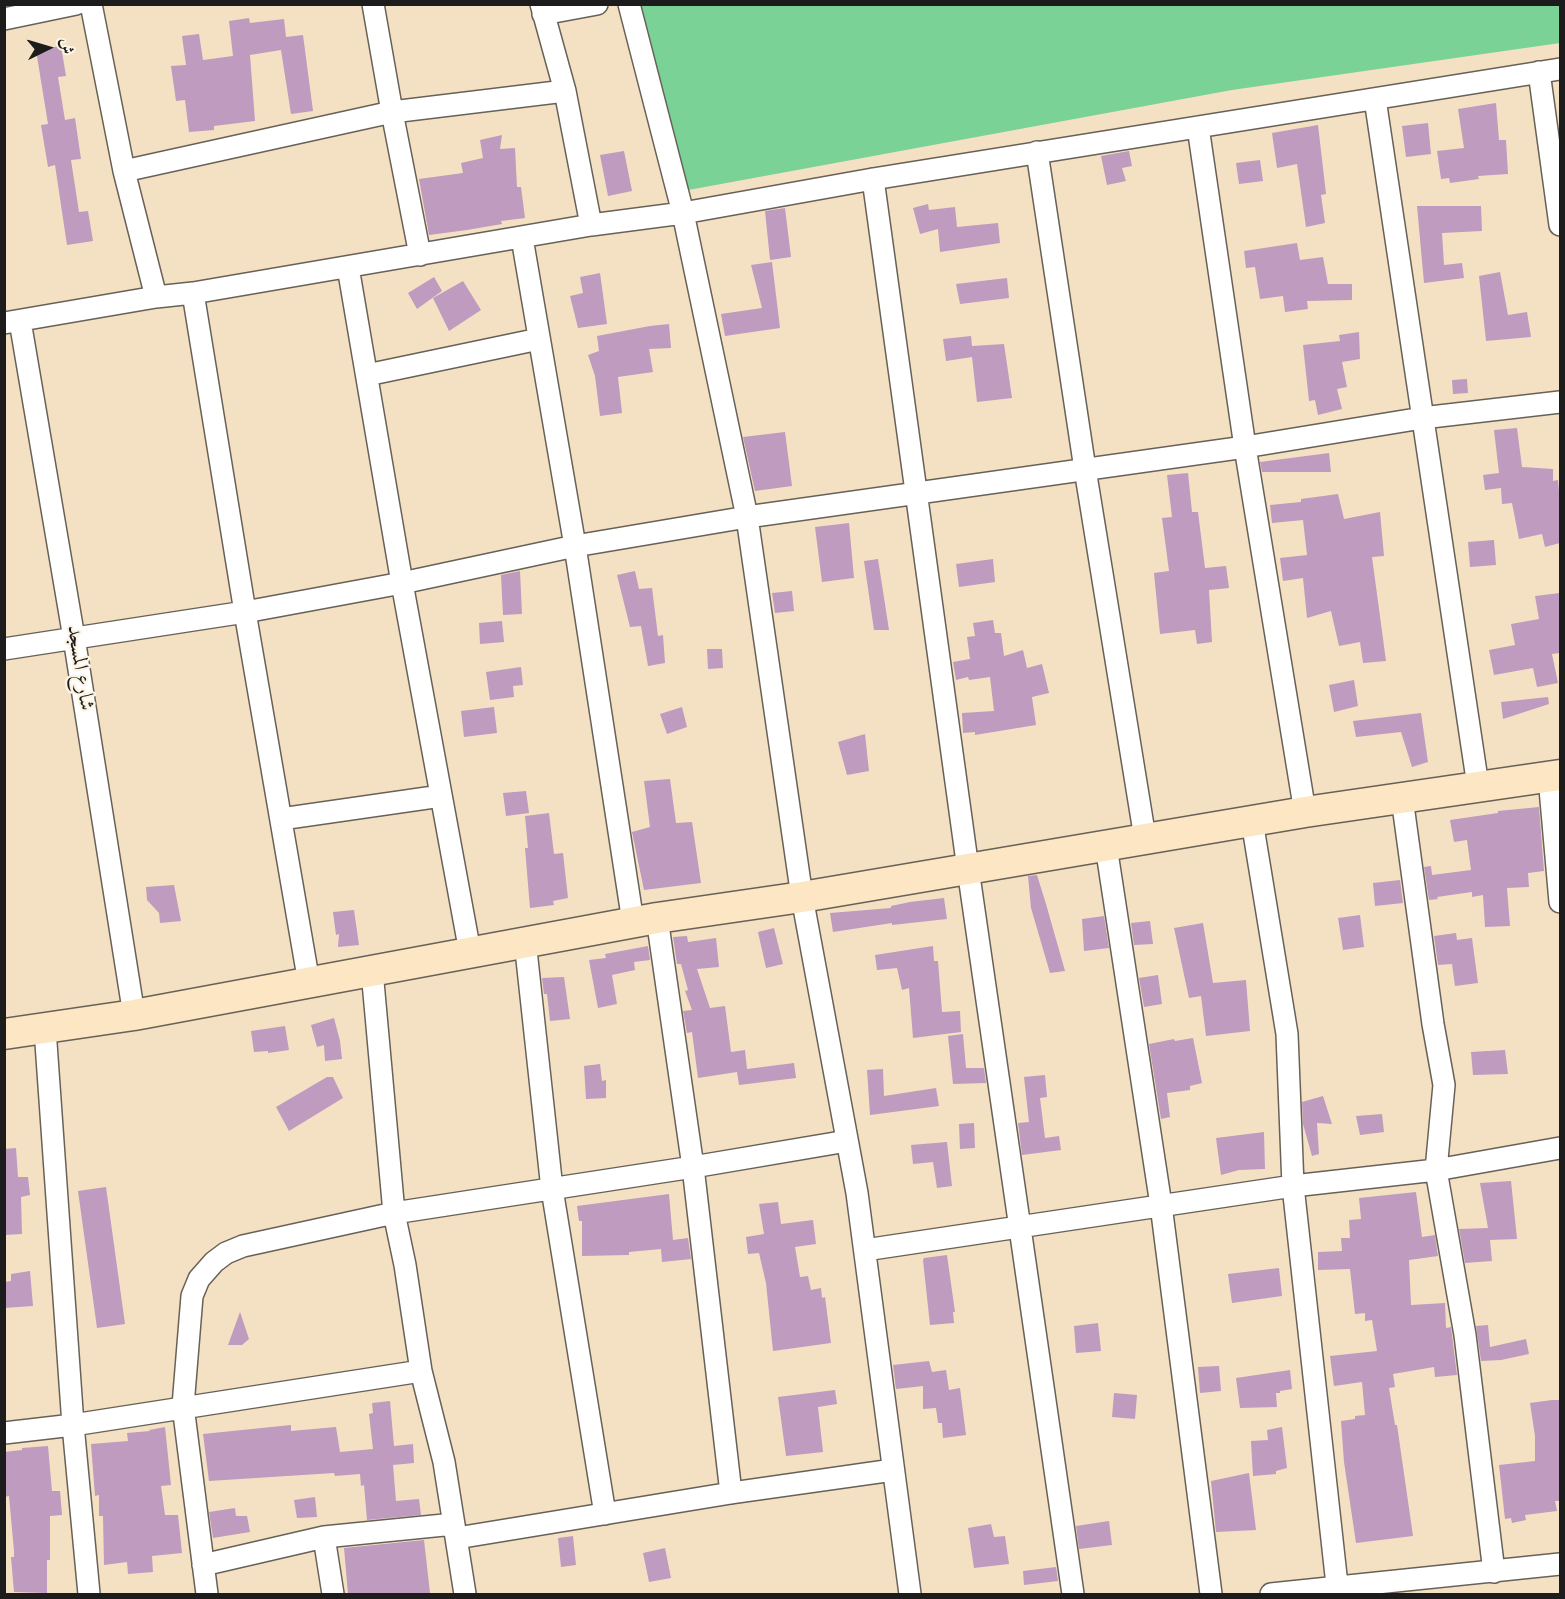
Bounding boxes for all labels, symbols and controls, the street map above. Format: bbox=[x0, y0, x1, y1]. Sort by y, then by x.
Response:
north arrow bbox=[18, 18, 78, 78]
text: ش bbox=[55, 38, 77, 55]
street label: شارع المسجد bbox=[60, 624, 98, 712]

